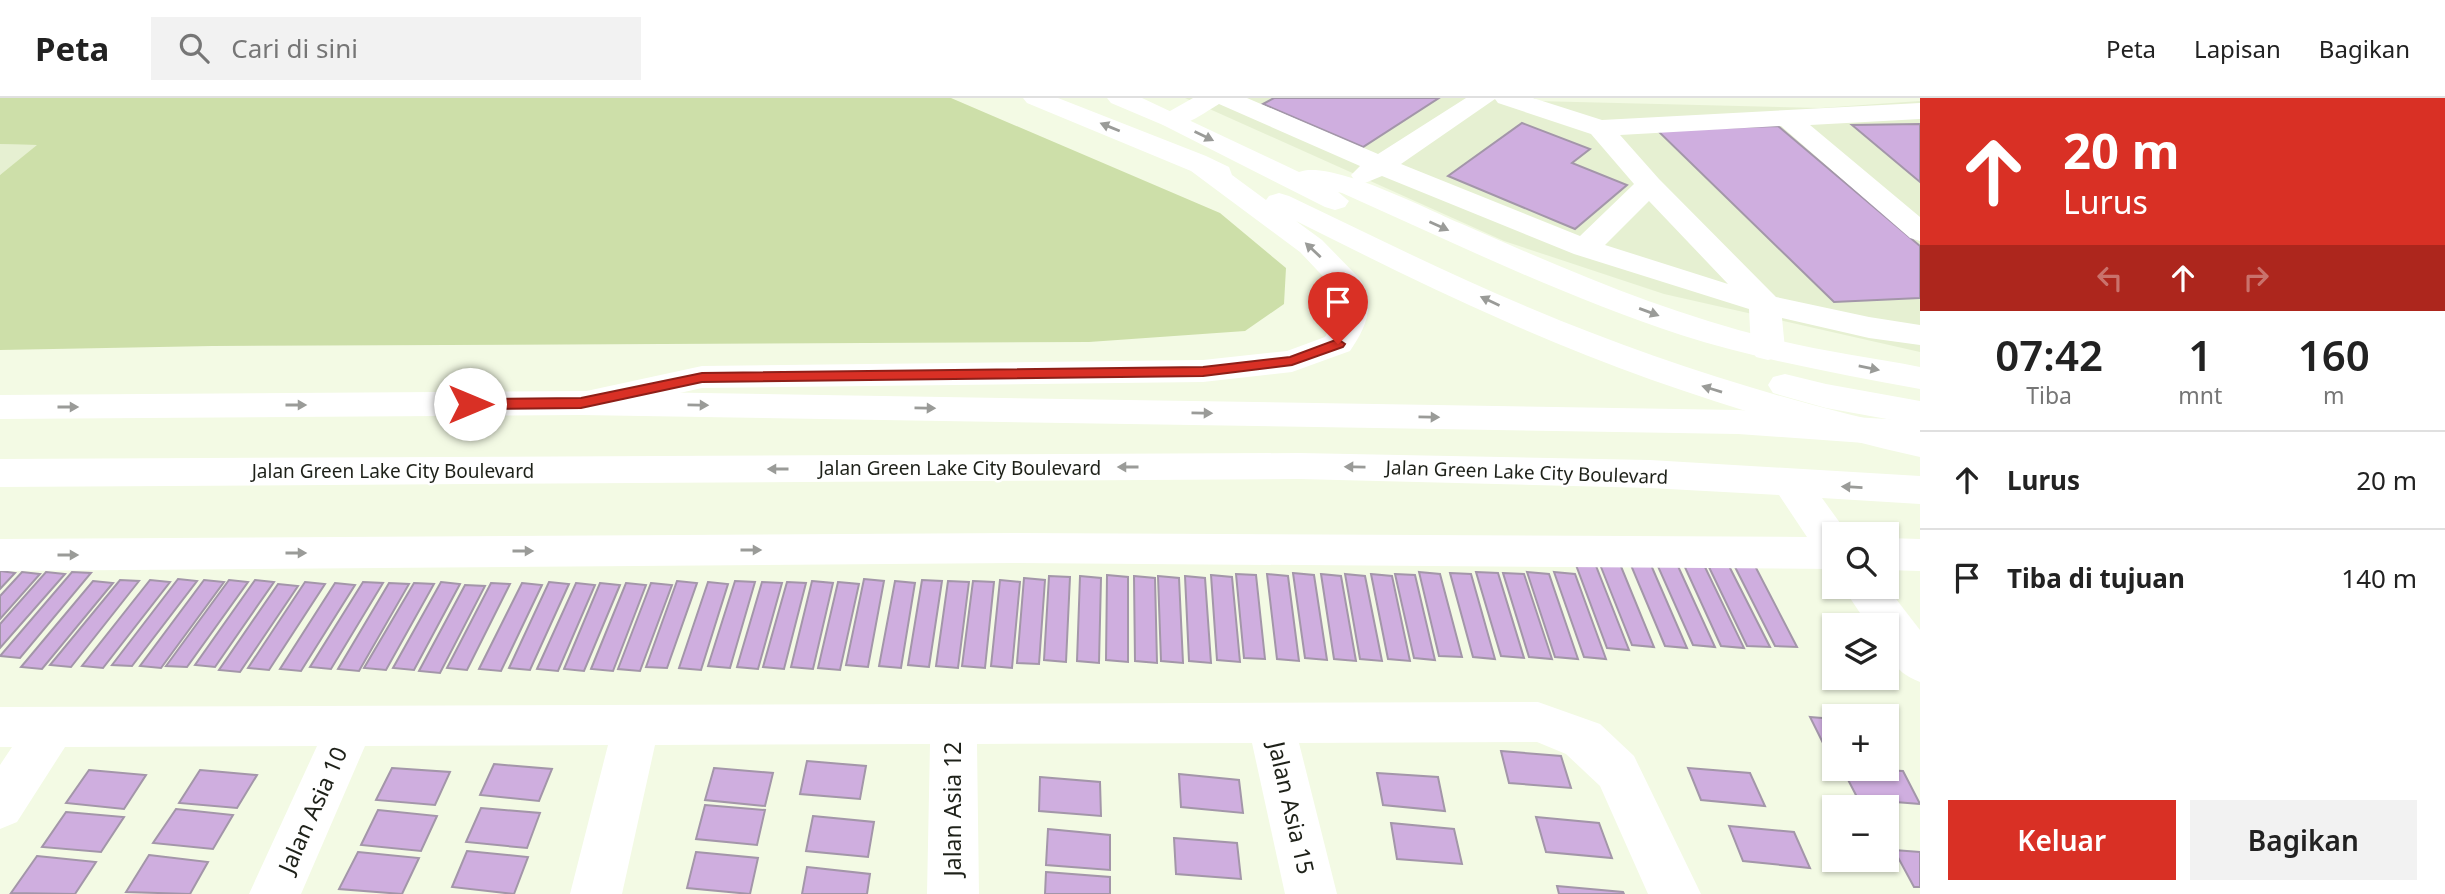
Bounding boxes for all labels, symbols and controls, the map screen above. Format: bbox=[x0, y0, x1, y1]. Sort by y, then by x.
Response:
search box bbox=[151, 17, 641, 80]
text: Peta bbox=[35, 26, 109, 71]
icon: search bbox=[175, 29, 213, 67]
text: Cari di sini bbox=[231, 30, 358, 66]
text: Peta bbox=[2106, 32, 2156, 65]
text: Lapisan bbox=[2194, 32, 2281, 65]
text: Bagikan bbox=[2319, 32, 2410, 65]
text: 20 m bbox=[2063, 117, 2180, 183]
one-way arrow bbox=[1099, 122, 1120, 133]
icon: ahead bbox=[1948, 126, 2039, 217]
one-way arrow bbox=[1194, 130, 1214, 141]
text: Lurus bbox=[2063, 180, 2148, 223]
one-way arrow bbox=[1428, 221, 1449, 232]
one-way arrow bbox=[1304, 242, 1322, 258]
icon: left bbox=[2091, 259, 2129, 297]
icon: ahead bbox=[2164, 259, 2202, 297]
icon: right bbox=[2237, 259, 2275, 297]
pin bbox=[1308, 272, 1368, 344]
icon: arrive bbox=[1319, 283, 1357, 321]
one-way arrow bbox=[1480, 295, 1500, 307]
one-way arrow bbox=[1639, 307, 1660, 318]
text: 07:42 bbox=[1995, 326, 2103, 383]
text: 1 bbox=[2188, 326, 2212, 383]
text: 160 bbox=[2298, 326, 2370, 383]
one-way arrow bbox=[1858, 363, 1880, 374]
position arrow bbox=[433, 367, 507, 441]
text: Tiba bbox=[2026, 379, 2072, 411]
text: mnt bbox=[2178, 379, 2222, 411]
text: m bbox=[2323, 379, 2344, 411]
one-way arrow bbox=[1701, 384, 1722, 394]
one-way arrow bbox=[285, 399, 307, 411]
one-way arrow bbox=[687, 399, 709, 411]
one-way arrow bbox=[57, 401, 79, 412]
one-way arrow bbox=[915, 403, 937, 414]
one-way arrow bbox=[1191, 407, 1213, 419]
one-way arrow bbox=[1419, 411, 1441, 422]
street label: Jalan Green Lake City Boulevard bbox=[1383, 454, 1669, 490]
street label: Jalan Green Lake City Boulevard bbox=[817, 455, 1101, 481]
street label: Jalan Green Lake City Boulevard bbox=[250, 458, 534, 484]
one-way arrow bbox=[1117, 461, 1139, 473]
one-way arrow bbox=[1344, 461, 1366, 473]
icon: ahead bbox=[1948, 461, 1986, 499]
text: Lurus bbox=[2007, 462, 2080, 498]
text: 20 m bbox=[2356, 462, 2417, 498]
one-way arrow bbox=[767, 463, 789, 474]
one-way arrow bbox=[1841, 481, 1863, 492]
map controls bbox=[1822, 522, 1899, 872]
button: search bbox=[1822, 522, 1899, 599]
one-way arrow bbox=[740, 544, 762, 556]
one-way arrow bbox=[512, 545, 534, 557]
one-way arrow bbox=[285, 547, 307, 559]
one-way arrow bbox=[57, 549, 79, 560]
icon: arrive bbox=[1948, 559, 1986, 597]
text: Tiba di tujuan bbox=[2007, 560, 2185, 596]
text: 140 m bbox=[2341, 560, 2417, 596]
button: layers bbox=[1822, 613, 1899, 690]
button: + bbox=[1822, 704, 1899, 781]
street label: Jalan Asia 15 bbox=[1261, 736, 1323, 877]
street label: Jalan Asia 10 bbox=[269, 741, 354, 880]
street label: Jalan Asia 12 bbox=[936, 741, 968, 879]
button: − bbox=[1822, 795, 1899, 872]
button: Keluar bbox=[1948, 800, 2176, 880]
button: Bagikan bbox=[2190, 800, 2417, 880]

